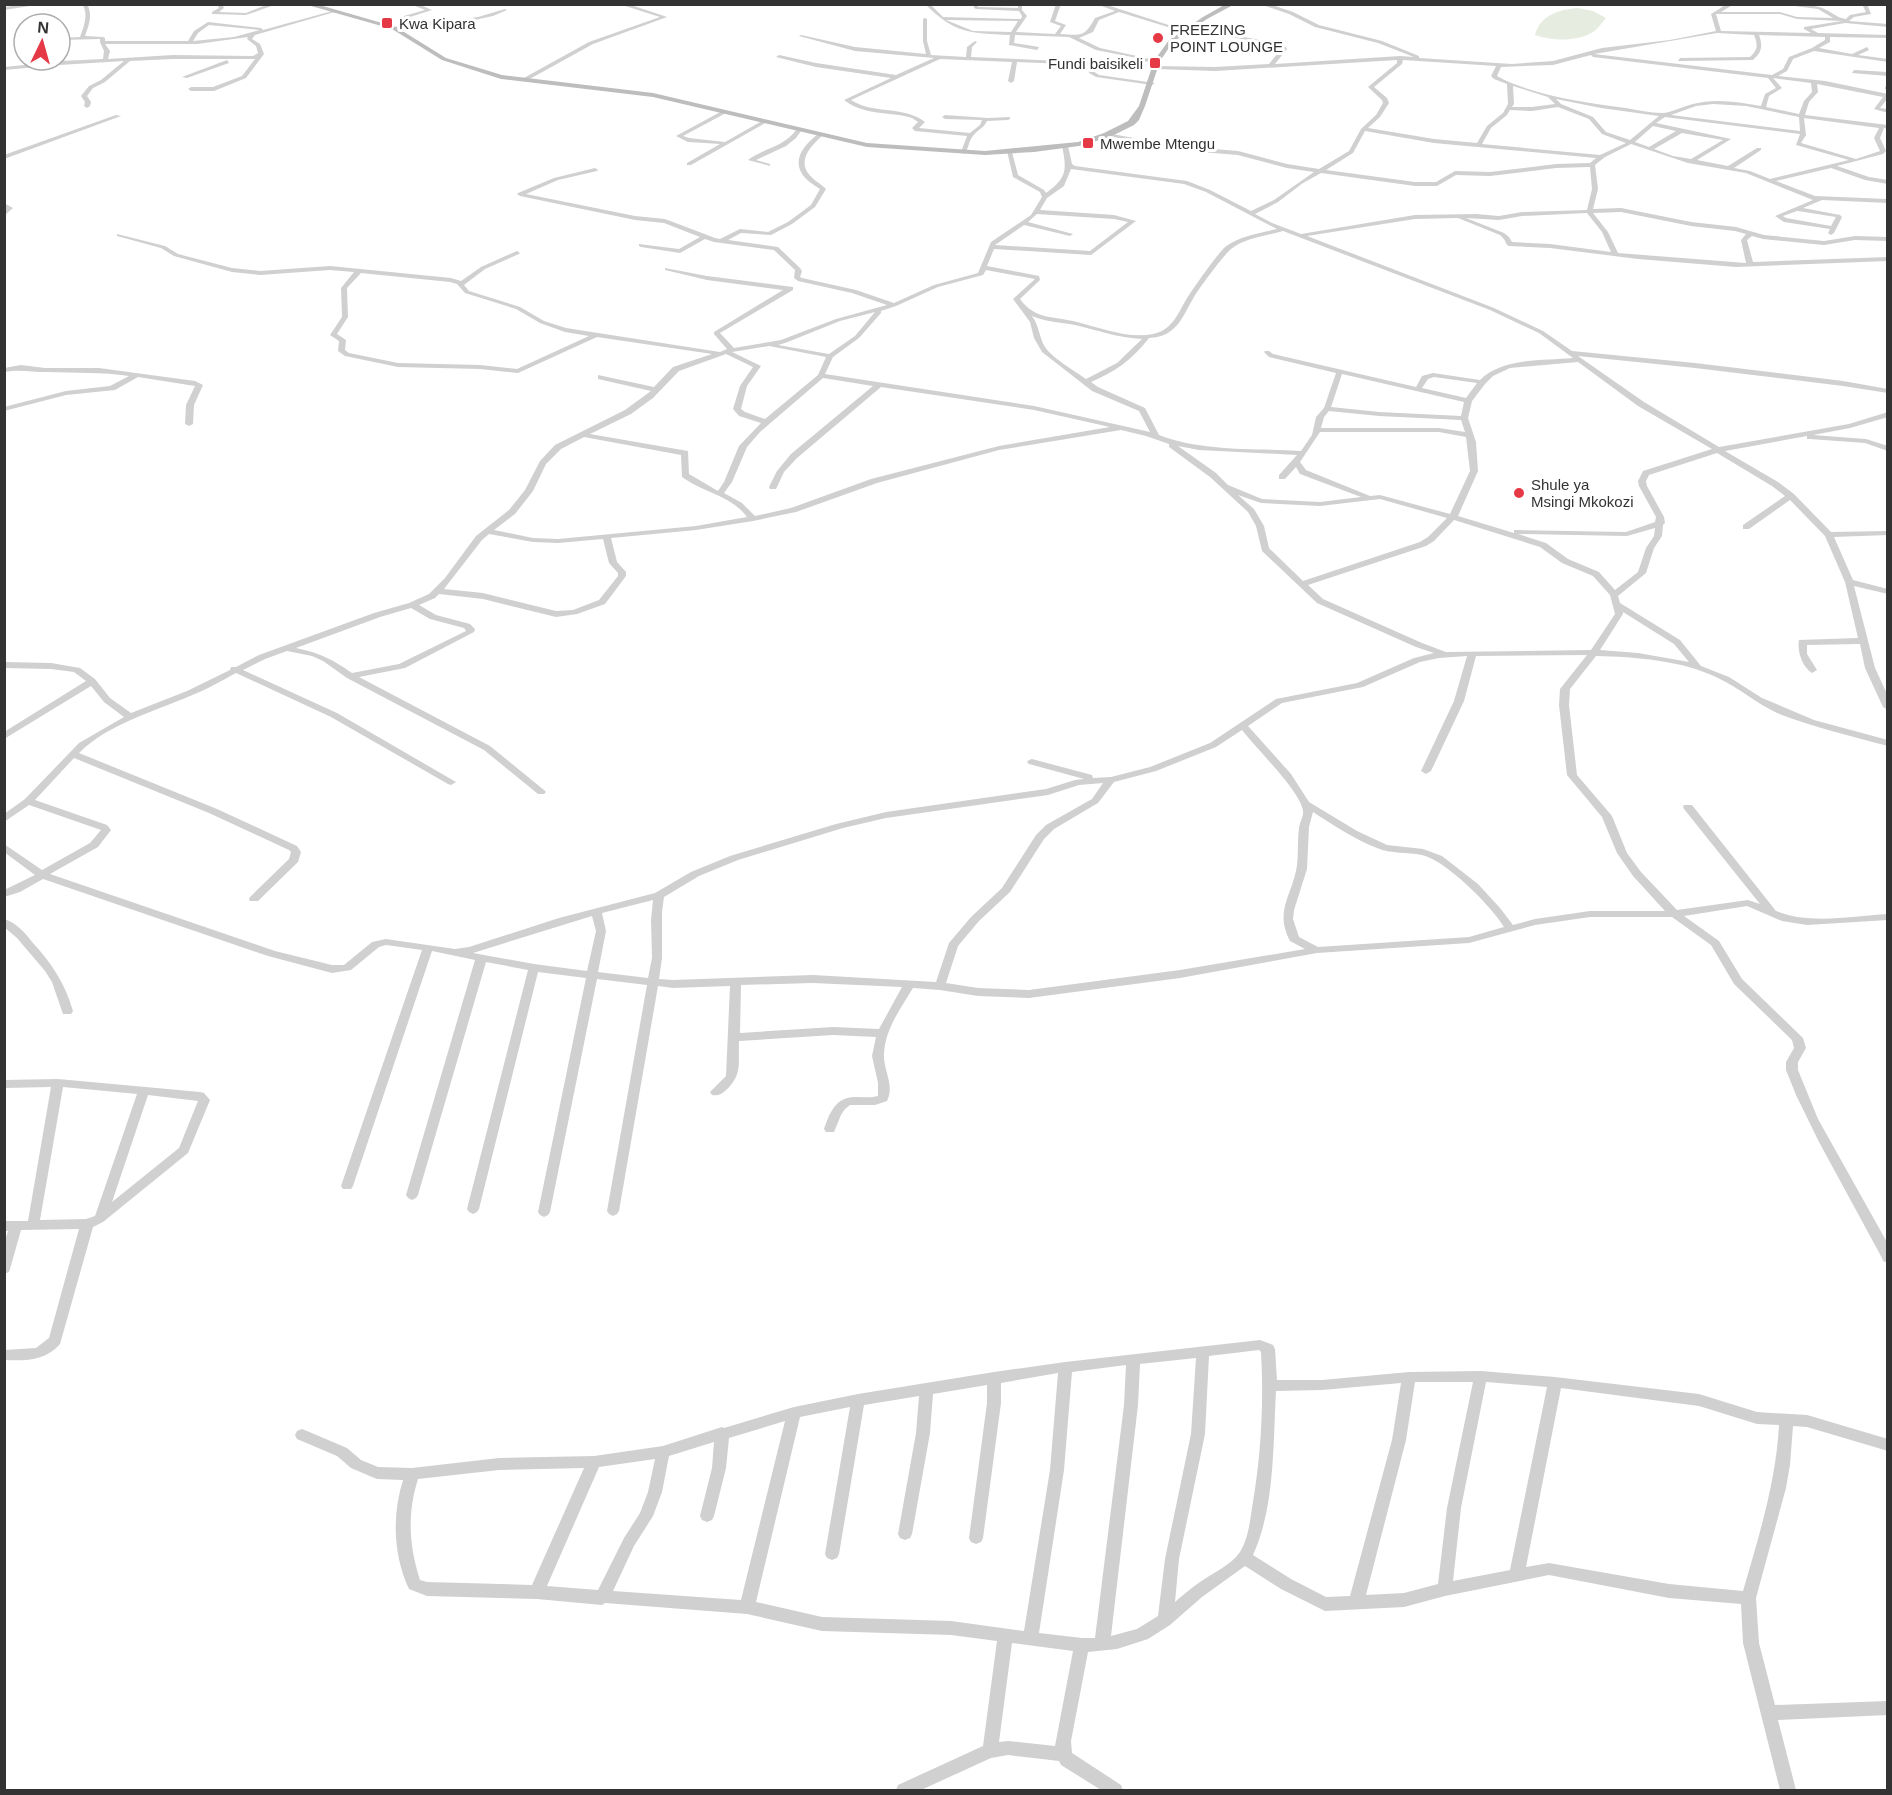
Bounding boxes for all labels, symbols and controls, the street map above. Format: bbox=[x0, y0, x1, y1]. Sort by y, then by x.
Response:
north arrow bbox=[12, 12, 72, 72]
place label: Kwa Kipara bbox=[399, 15, 476, 32]
marker: Kwa Kipara bbox=[380, 16, 394, 30]
text: N bbox=[37, 19, 50, 37]
place label: FREEZING POINT LOUNGE bbox=[1170, 21, 1283, 55]
marker: FREEZING POINT LOUNGE bbox=[1151, 31, 1165, 45]
place label: Fundi baisikeli bbox=[1048, 55, 1143, 72]
marker: Fundi baisikeli bbox=[1148, 56, 1162, 70]
place label: Mwembe Mtengu bbox=[1100, 135, 1215, 152]
marker: Mwembe Mtengu bbox=[1081, 136, 1095, 150]
place label: Shule ya Msingi Mkokozi bbox=[1531, 476, 1634, 510]
marker: Shule ya Msingi Mkokozi bbox=[1512, 486, 1526, 500]

